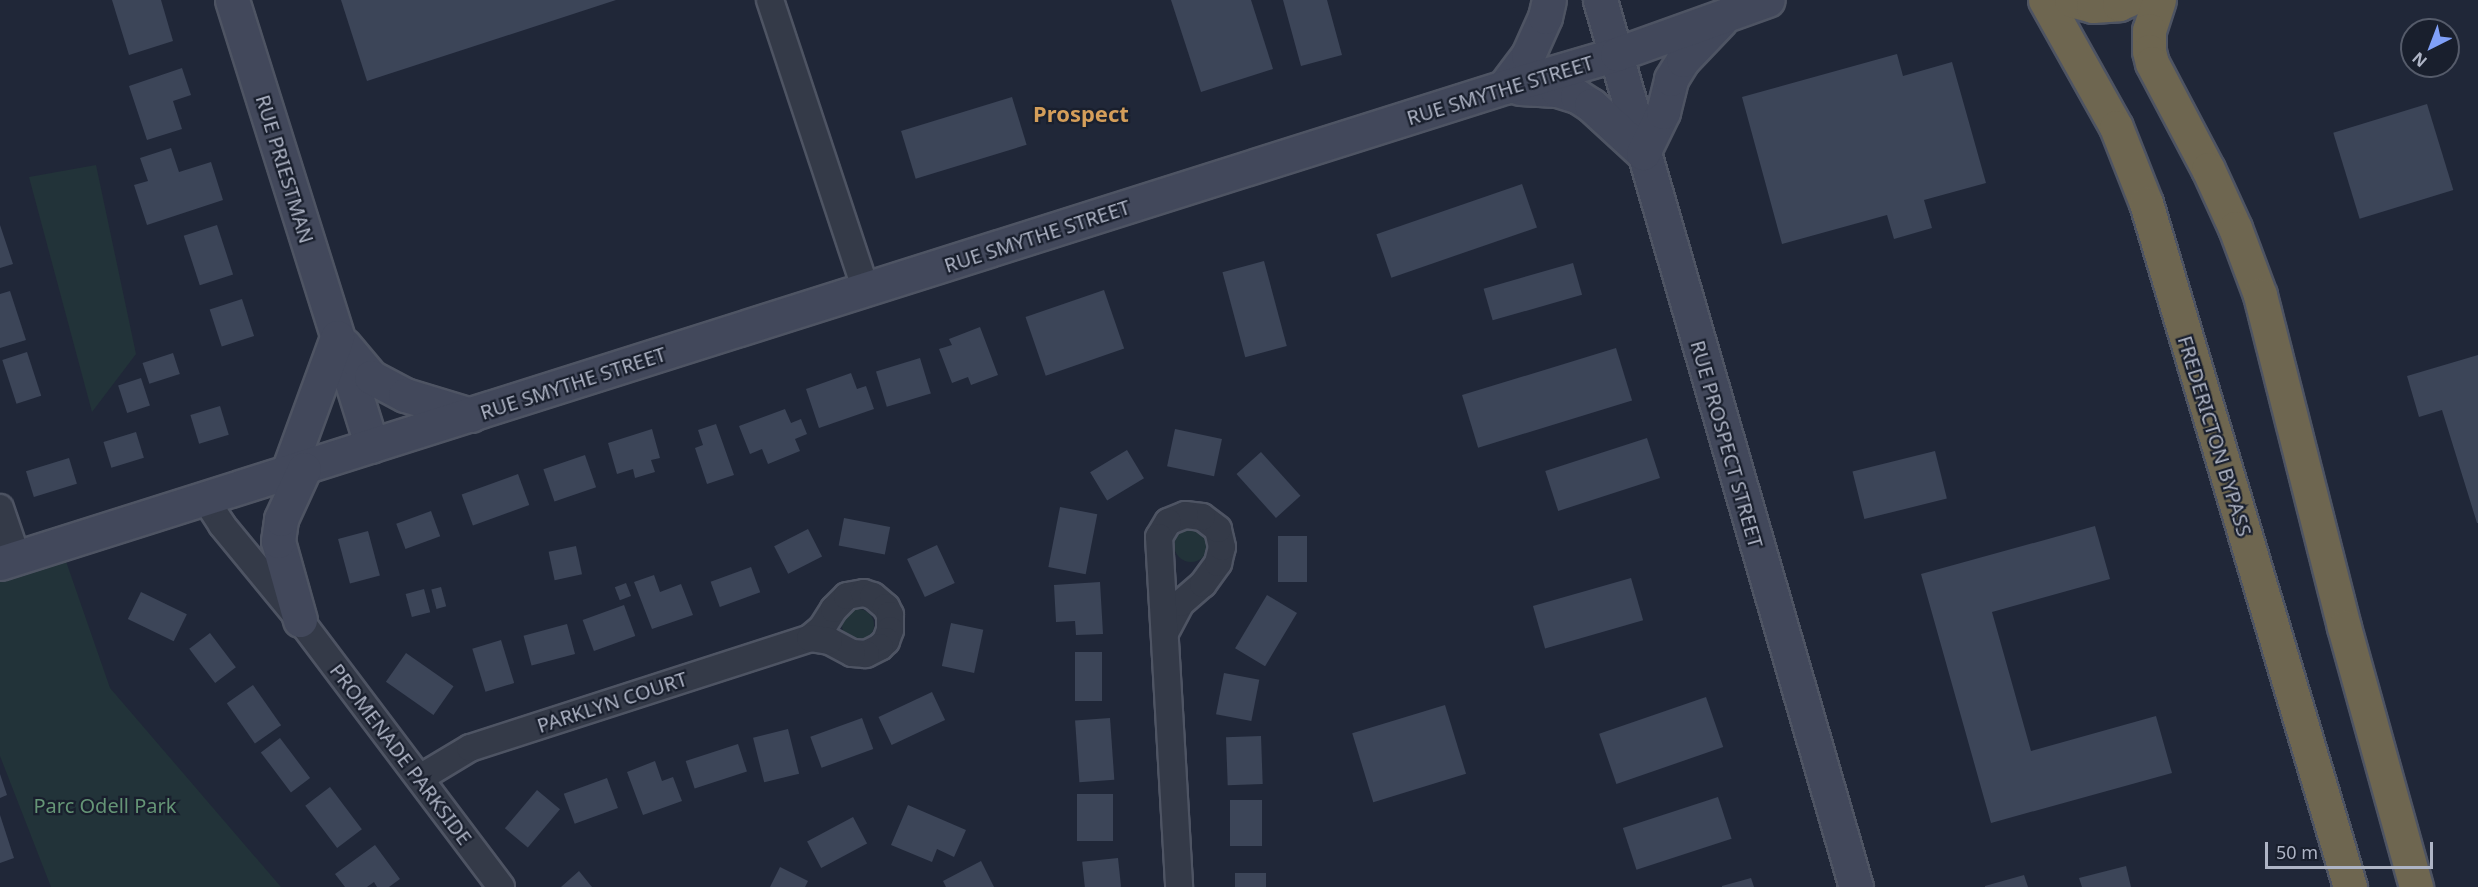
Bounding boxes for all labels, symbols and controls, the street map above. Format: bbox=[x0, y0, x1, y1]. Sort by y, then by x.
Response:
north arrow bbox=[2400, 18, 2460, 78]
text: N bbox=[2407, 47, 2431, 72]
street label: RUE SMYTHE STREET bbox=[1404, 50, 1596, 130]
street label: RUE PRIESTMAN bbox=[251, 92, 319, 246]
district label: Prospect bbox=[1033, 101, 1129, 127]
street label: RUE SMYTHE STREET bbox=[941, 195, 1133, 277]
street label: FREDERICTON BYPASS bbox=[2173, 333, 2257, 539]
street label: RUE PROSPECT STREET bbox=[1686, 338, 1768, 550]
street label: RUE SMYTHE STREET bbox=[477, 342, 669, 424]
street label: PROMENADE PARKSIDE bbox=[325, 659, 477, 849]
street label: PARKLYN COURT bbox=[534, 666, 690, 738]
park label: Parc Odell Park bbox=[34, 793, 176, 817]
scale bar bbox=[2268, 830, 2436, 868]
text: 50 m bbox=[2276, 840, 2318, 864]

